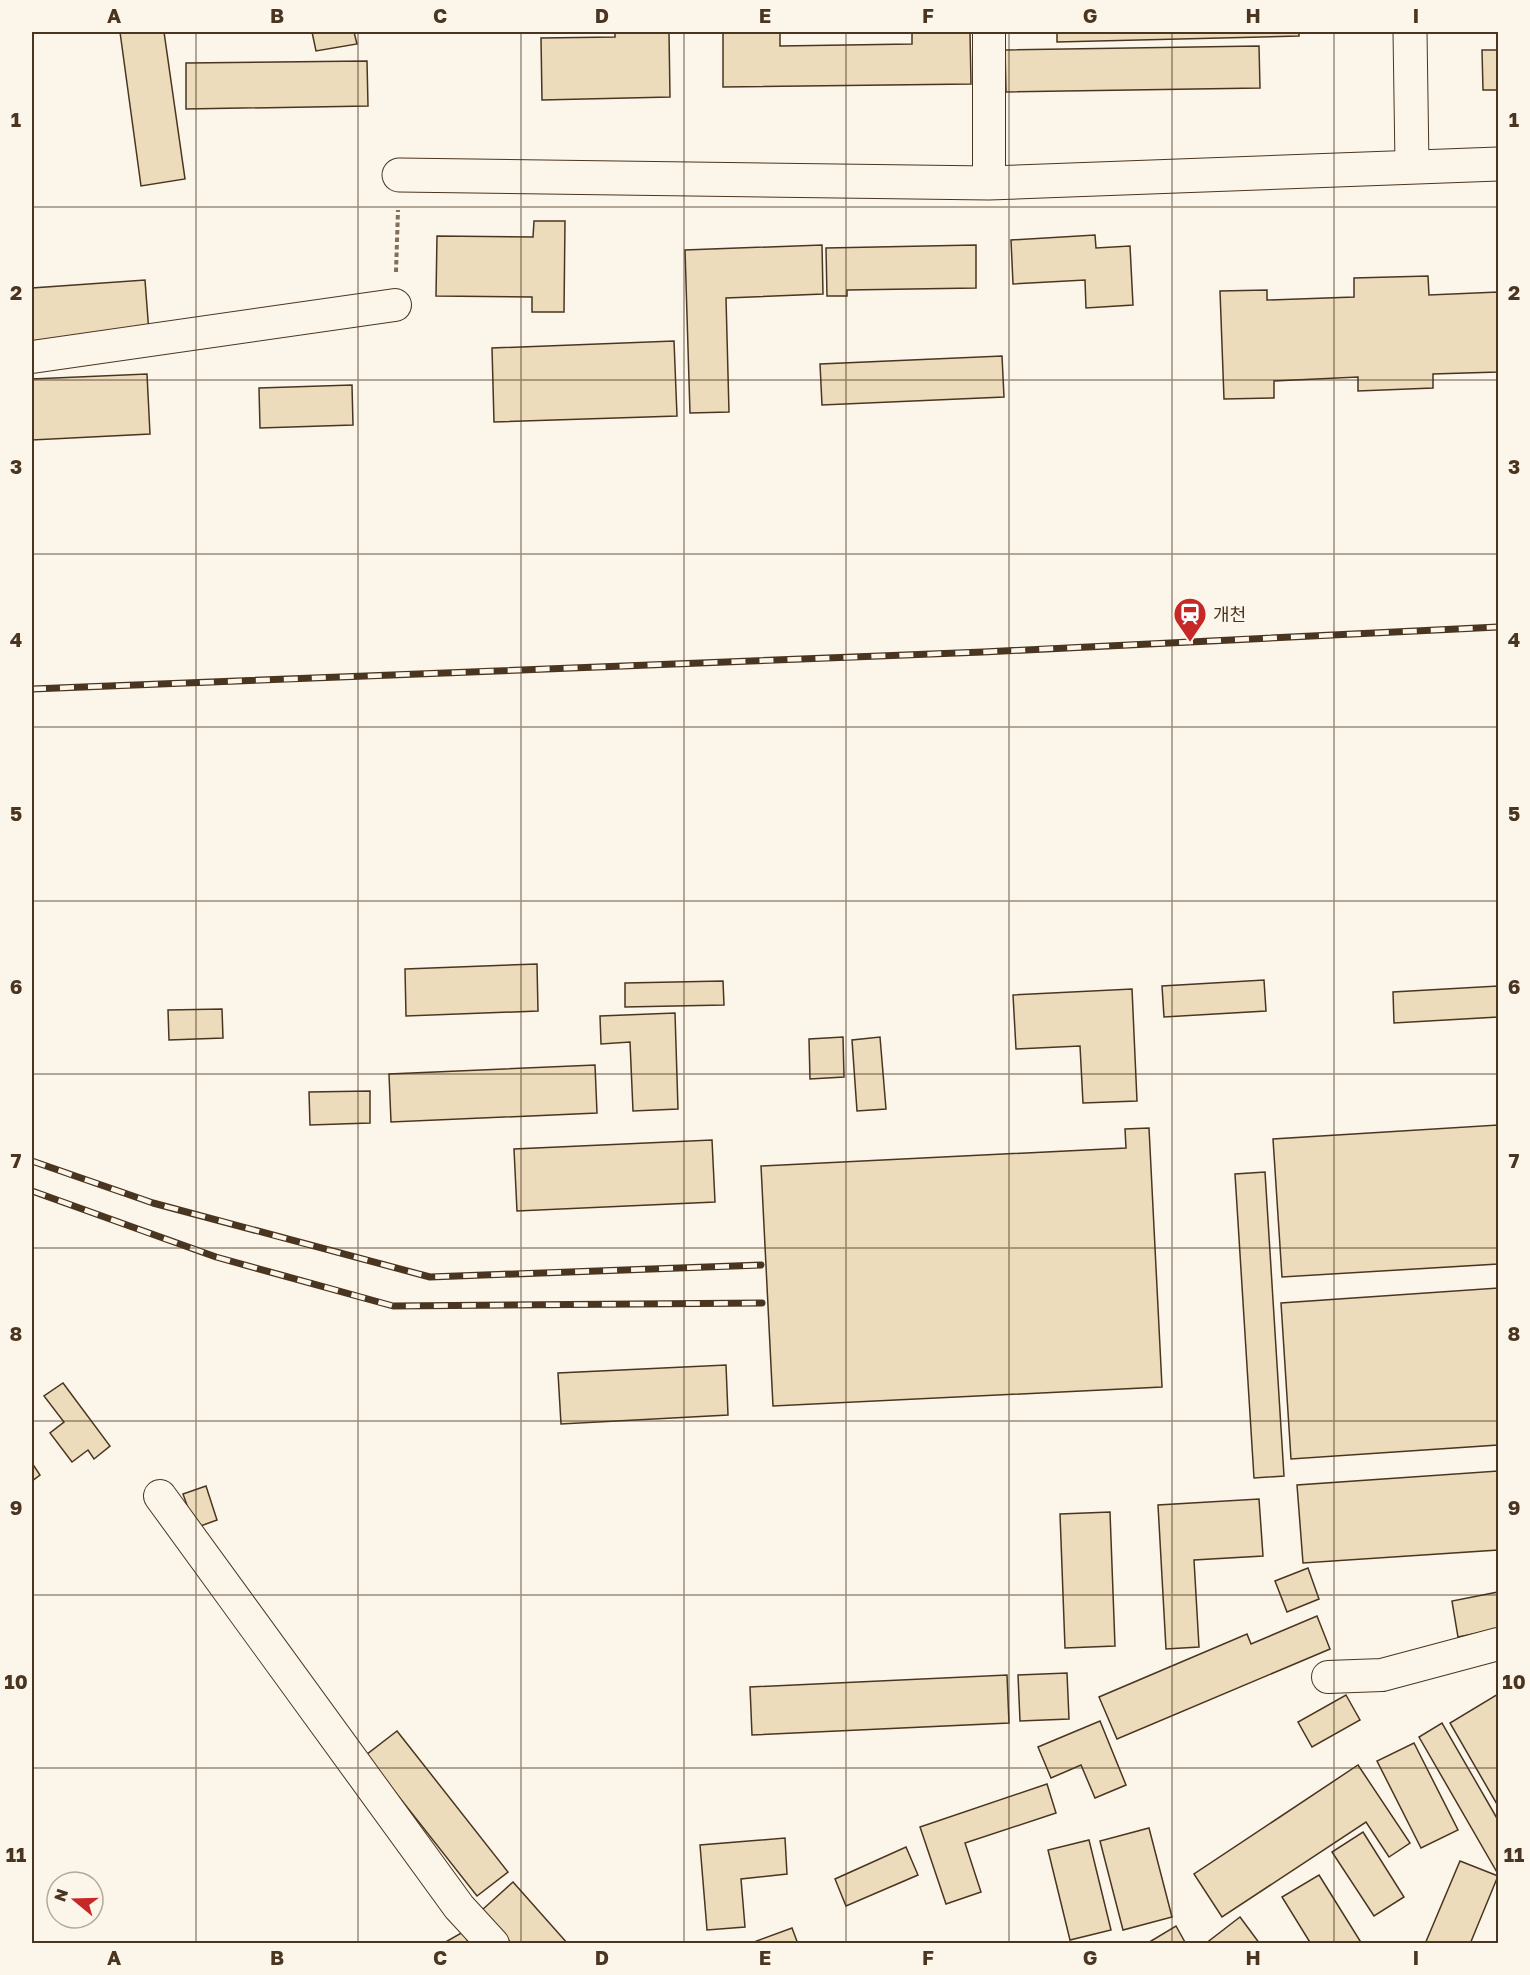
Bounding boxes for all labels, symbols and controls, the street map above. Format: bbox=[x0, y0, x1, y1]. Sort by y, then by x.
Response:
text: A bbox=[107, 3, 121, 27]
text: B bbox=[270, 3, 284, 27]
text: C bbox=[433, 3, 447, 27]
text: D bbox=[595, 3, 609, 27]
text: E bbox=[759, 3, 771, 27]
text: F bbox=[922, 3, 934, 27]
text: G bbox=[1083, 3, 1097, 27]
text: H bbox=[1245, 3, 1261, 27]
text: I bbox=[1413, 3, 1419, 27]
text: 1 bbox=[11, 107, 21, 131]
text: 1 bbox=[1509, 107, 1519, 131]
text: 2 bbox=[10, 280, 22, 304]
text: 2 bbox=[1508, 280, 1520, 304]
text: 3 bbox=[10, 454, 22, 478]
text: 3 bbox=[1508, 454, 1520, 478]
station icon: 개천 bbox=[1172, 596, 1208, 643]
place label: 개천 bbox=[1213, 603, 1246, 625]
text: 4 bbox=[10, 627, 22, 651]
text: 4 bbox=[1508, 627, 1520, 651]
text: 5 bbox=[10, 801, 22, 825]
text: 5 bbox=[1508, 801, 1520, 825]
text: 6 bbox=[10, 974, 22, 998]
text: 6 bbox=[1508, 974, 1520, 998]
text: 7 bbox=[11, 1148, 22, 1172]
text: 7 bbox=[1509, 1148, 1520, 1172]
text: 8 bbox=[10, 1321, 22, 1345]
text: 8 bbox=[1508, 1321, 1520, 1345]
text: 9 bbox=[10, 1495, 22, 1519]
text: 9 bbox=[1508, 1495, 1520, 1519]
text: 10 bbox=[4, 1669, 28, 1693]
text: 10 bbox=[1502, 1669, 1526, 1693]
text: 11 bbox=[6, 1842, 26, 1866]
text: 11 bbox=[1504, 1842, 1524, 1866]
north arrow bbox=[45, 1870, 105, 1930]
text: N bbox=[49, 1886, 72, 1904]
text: A bbox=[107, 1945, 121, 1969]
text: B bbox=[270, 1945, 284, 1969]
text: C bbox=[433, 1945, 447, 1969]
text: D bbox=[595, 1945, 609, 1969]
text: E bbox=[759, 1945, 771, 1969]
text: F bbox=[922, 1945, 934, 1969]
text: G bbox=[1083, 1945, 1097, 1969]
text: H bbox=[1245, 1945, 1261, 1969]
text: I bbox=[1413, 1945, 1419, 1969]

